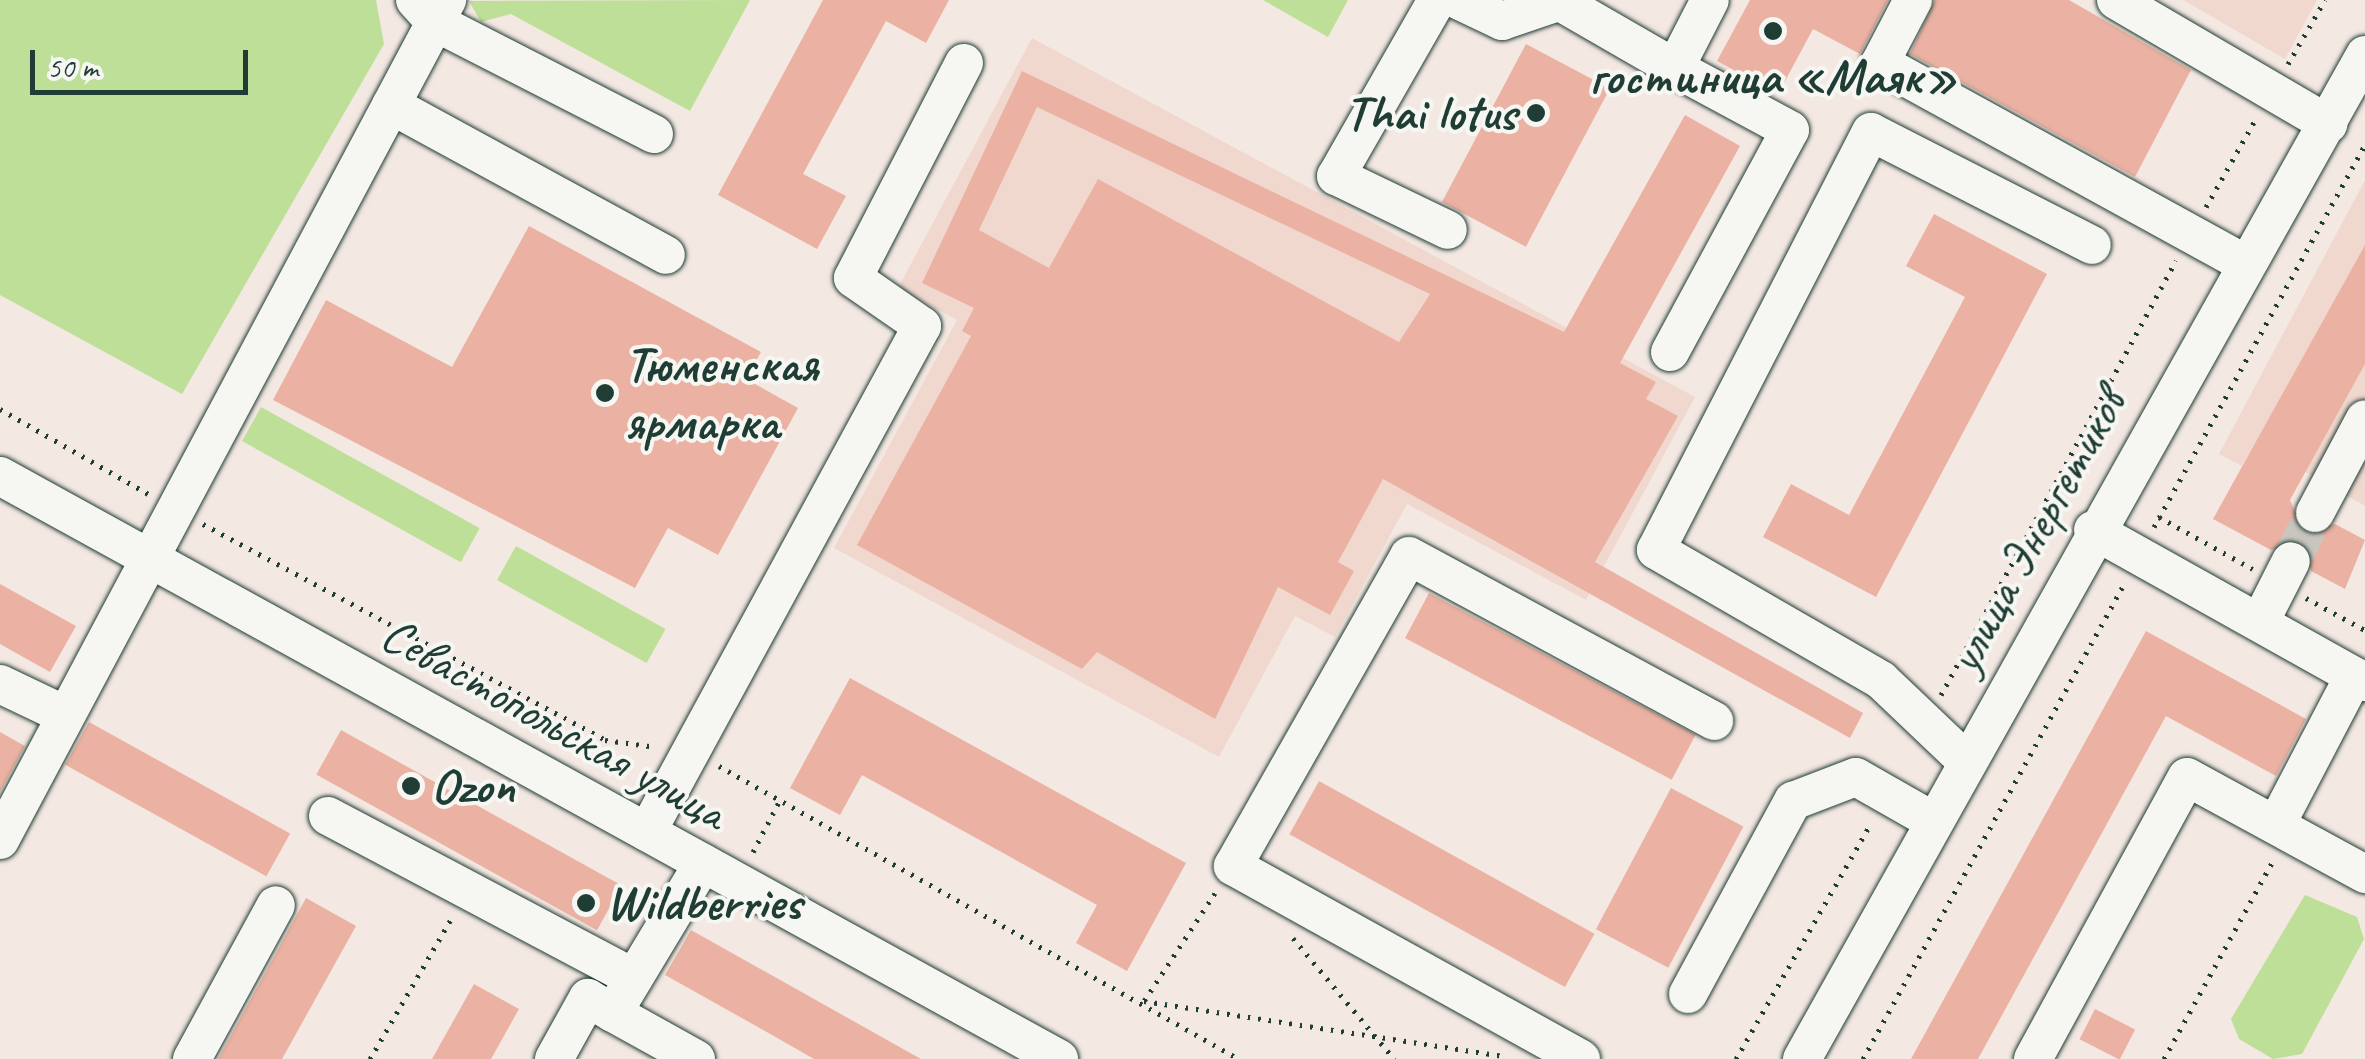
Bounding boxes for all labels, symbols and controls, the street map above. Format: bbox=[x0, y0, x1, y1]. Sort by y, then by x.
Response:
marker: гостиница «Маяк» bbox=[1762, 20, 1784, 42]
scale bar bbox=[35, 30, 252, 92]
place label: гостиница «Маяк» bbox=[1589, 47, 1957, 107]
text: 50 m bbox=[47, 48, 98, 86]
place label: Thai lotus bbox=[1345, 83, 1516, 143]
marker: Thai lotus bbox=[1525, 102, 1547, 124]
place label: Тюменская ярмарка bbox=[625, 334, 818, 452]
street label: улица Энергетиков bbox=[1934, 380, 2138, 682]
marker: Тюменская ярмарка bbox=[594, 382, 616, 404]
street label: Севастопольская улица bbox=[371, 603, 737, 843]
place label: Ozon bbox=[431, 756, 515, 816]
marker: Ozon bbox=[400, 775, 422, 797]
place label: Wildberries bbox=[606, 873, 801, 933]
marker: Wildberries bbox=[575, 892, 597, 914]

